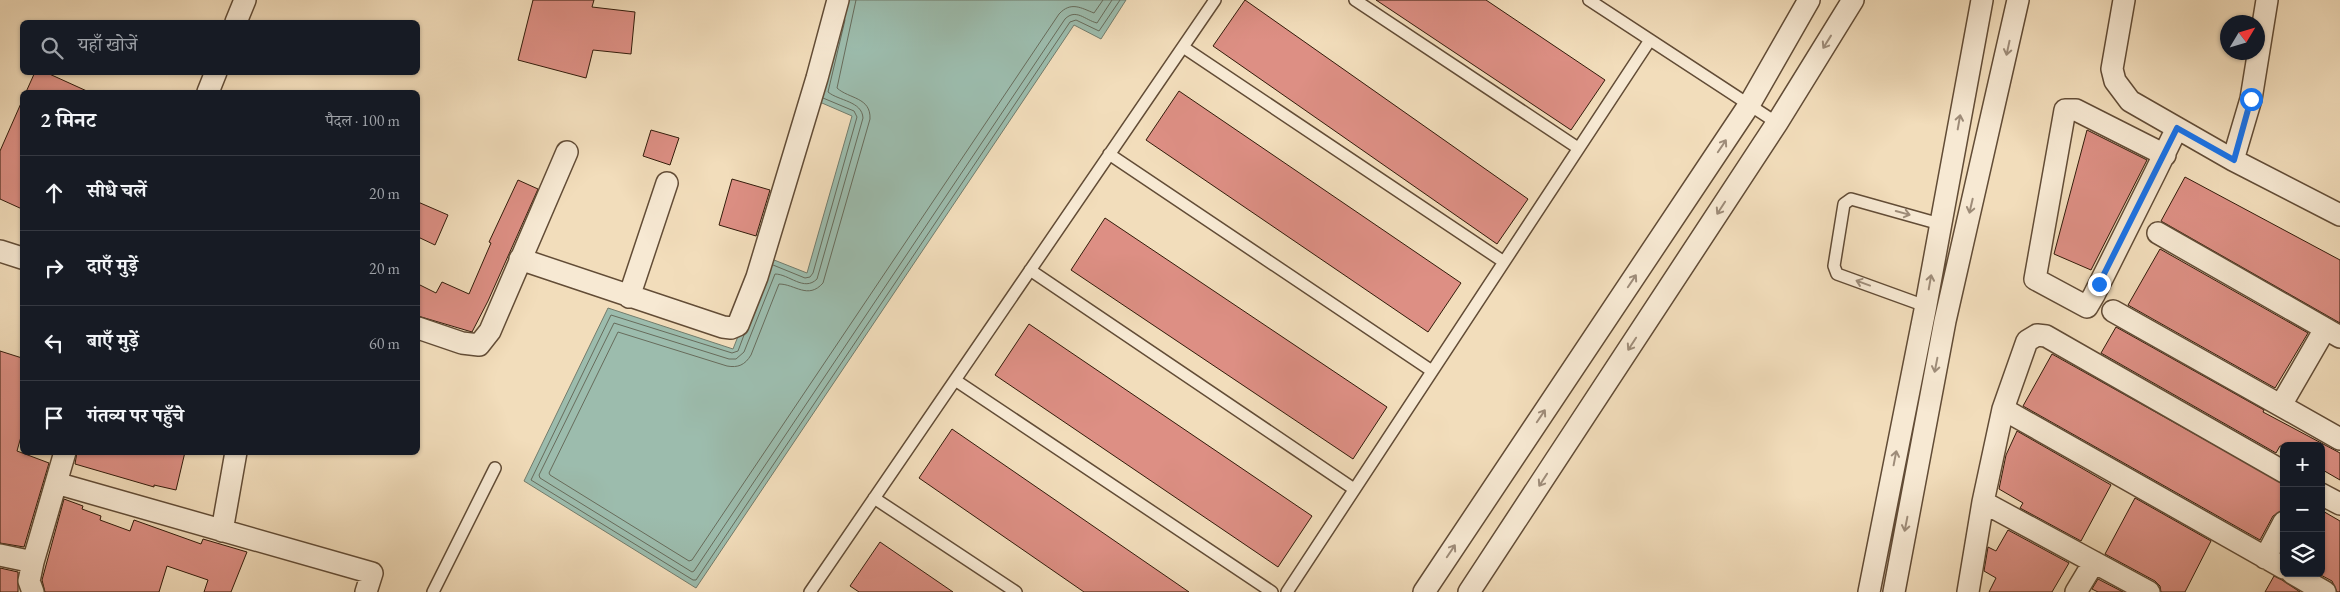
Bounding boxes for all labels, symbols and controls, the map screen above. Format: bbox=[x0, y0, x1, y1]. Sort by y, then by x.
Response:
north arrow bbox=[2220, 15, 2265, 60]
search box bbox=[20, 20, 420, 75]
text: यहाँ खोजें bbox=[78, 32, 137, 57]
icon: search bbox=[38, 34, 66, 62]
one-way arrow bbox=[1822, 34, 1832, 48]
one-way arrow bbox=[2003, 39, 2012, 55]
route start bbox=[2240, 88, 2263, 111]
text: 2 मिनट bbox=[40, 106, 96, 133]
text: पैदल · 100 m bbox=[326, 110, 400, 131]
one-way arrow bbox=[1955, 114, 1965, 130]
one-way arrow bbox=[1717, 139, 1727, 153]
text: सीधे चलें bbox=[87, 178, 147, 203]
icon: ahead bbox=[40, 179, 68, 207]
text: 20 m bbox=[369, 183, 400, 204]
one-way arrow bbox=[1966, 198, 1975, 214]
one-way arrow bbox=[1716, 201, 1727, 215]
one-way arrow bbox=[1895, 209, 1911, 219]
text: दाएँ मुड़ें bbox=[87, 253, 138, 278]
icon: right bbox=[40, 254, 68, 282]
text: 20 m bbox=[369, 258, 400, 279]
route end bbox=[2088, 273, 2111, 296]
one-way arrow bbox=[1925, 274, 1935, 290]
one-way arrow bbox=[1627, 275, 1637, 289]
one-way arrow bbox=[1856, 278, 1871, 287]
text: बाएँ मुड़ें bbox=[87, 328, 139, 353]
icon: left bbox=[40, 329, 68, 357]
text: 60 m bbox=[369, 333, 400, 354]
one-way arrow bbox=[1627, 337, 1637, 351]
one-way arrow bbox=[1931, 356, 1941, 372]
text: गंतव्य पर पहुँचे bbox=[87, 403, 184, 428]
icon: arrive bbox=[40, 404, 68, 432]
one-way arrow bbox=[1536, 410, 1546, 424]
map controls bbox=[2280, 442, 2325, 577]
button: + bbox=[2280, 442, 2325, 487]
one-way arrow bbox=[1891, 451, 1901, 467]
one-way arrow bbox=[1538, 472, 1548, 486]
button: − bbox=[2280, 487, 2325, 532]
one-way arrow bbox=[1901, 516, 1911, 532]
button: layers bbox=[2280, 532, 2325, 577]
one-way arrow bbox=[1446, 545, 1456, 559]

